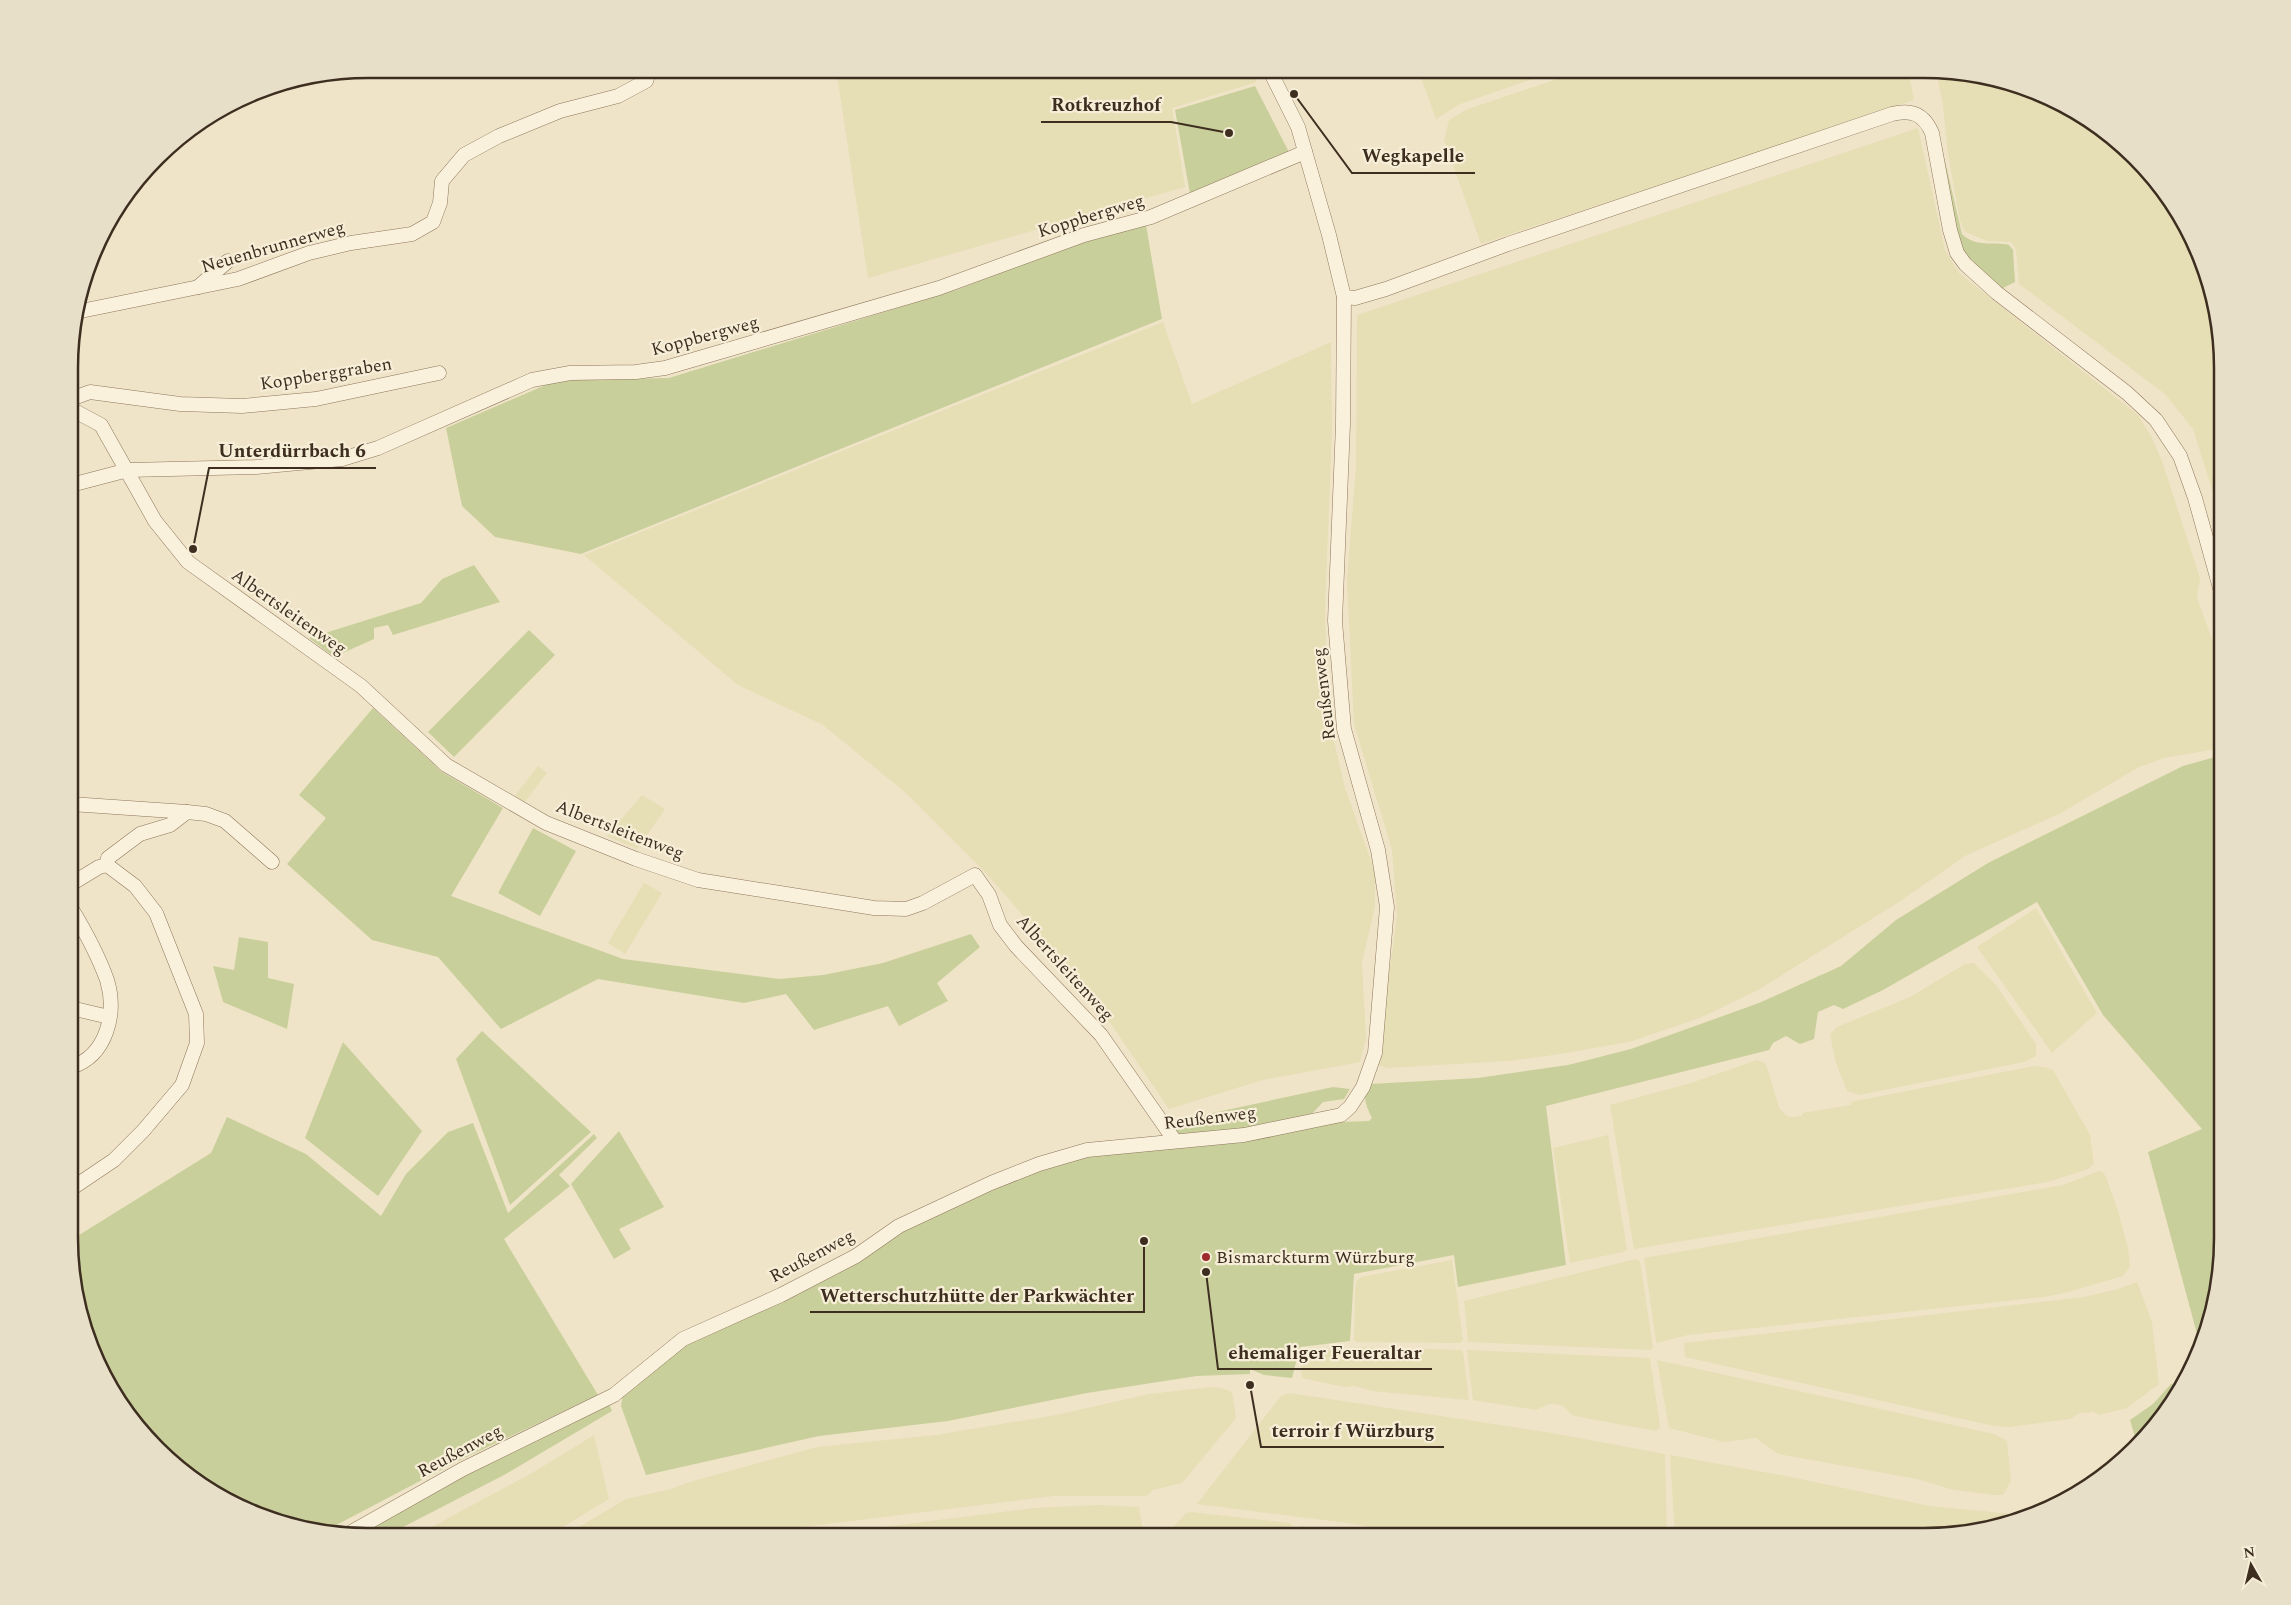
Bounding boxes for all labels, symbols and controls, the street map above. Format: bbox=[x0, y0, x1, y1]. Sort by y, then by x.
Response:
callout: Rotkreuzhof bbox=[1041, 88, 1171, 122]
text: Rotkreuzhof bbox=[1051, 91, 1162, 120]
callout: Wegkapelle bbox=[1352, 139, 1475, 173]
text: Wegkapelle bbox=[1362, 142, 1464, 171]
street label: Koppbergweg bbox=[1034, 187, 1148, 245]
street label: Neuenbrunnerweg bbox=[198, 214, 348, 280]
street label: Koppbergweg bbox=[648, 309, 762, 363]
street label: Koppberggraben bbox=[258, 350, 394, 398]
callout: Unterdürrbach 6 bbox=[209, 434, 376, 468]
text: Unterdürrbach 6 bbox=[218, 437, 366, 466]
street label: Albertsleitenweg bbox=[226, 562, 352, 662]
street label: Reußenweg bbox=[1305, 646, 1343, 742]
street label: Albertsleitenweg bbox=[552, 793, 688, 867]
street label: Albertsleitenweg bbox=[1009, 908, 1121, 1028]
street label: Reußenweg bbox=[1162, 1099, 1258, 1137]
street label: Reußenweg bbox=[765, 1222, 859, 1290]
place label: Bismarckturm Würzburg bbox=[1216, 1244, 1415, 1271]
marker: Bismarckturm Würzburg bbox=[1200, 1251, 1212, 1263]
callout: Wetterschutzhütte der Parkwächter bbox=[810, 1278, 1144, 1312]
text: Wetterschutzhütte der Parkwächter bbox=[820, 1282, 1135, 1311]
callout: ehemaliger Feueraltar bbox=[1218, 1335, 1432, 1369]
text: ehemaliger Feueraltar bbox=[1228, 1339, 1423, 1368]
callout: terroir f Würzburg bbox=[1261, 1413, 1444, 1447]
street label: Reußenweg bbox=[413, 1417, 507, 1485]
text: terroir f Würzburg bbox=[1271, 1417, 1435, 1446]
north arrow bbox=[2226, 1540, 2276, 1590]
text: N bbox=[2242, 1541, 2256, 1564]

